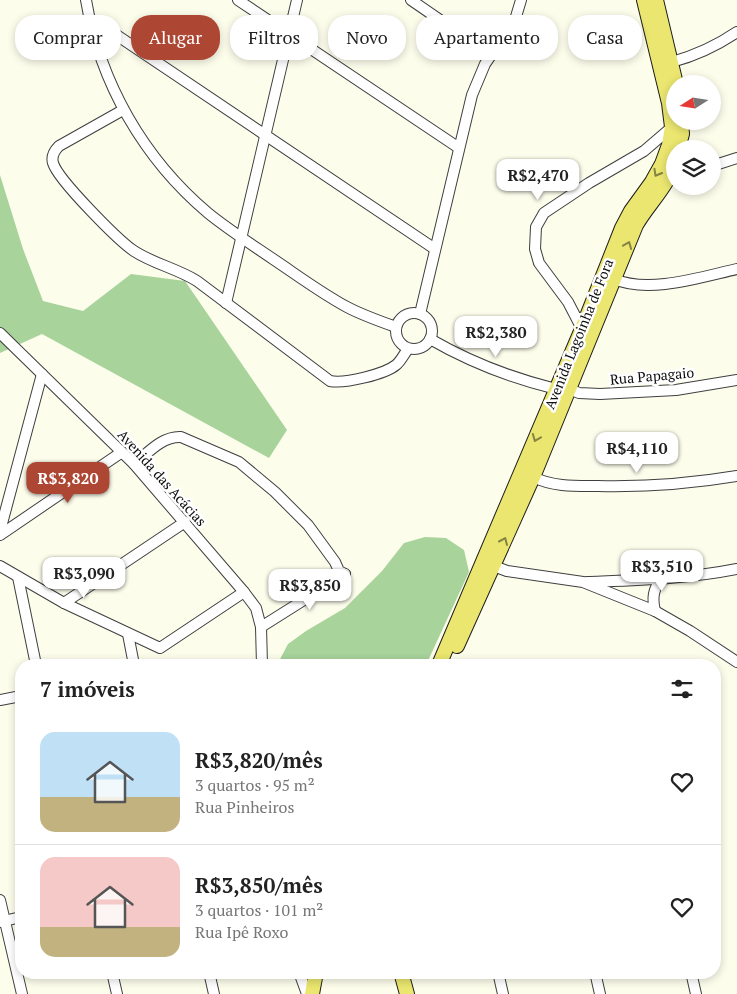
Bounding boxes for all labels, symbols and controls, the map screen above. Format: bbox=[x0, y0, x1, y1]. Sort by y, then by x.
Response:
chip: Comprar bbox=[15, 15, 121, 60]
chip: Alugar bbox=[131, 15, 220, 60]
chip: Filtros bbox=[230, 15, 318, 60]
chip: Novo bbox=[328, 15, 406, 60]
chip: Apartamento bbox=[416, 15, 558, 60]
chip: Casa bbox=[568, 15, 642, 60]
north arrow bbox=[666, 75, 721, 130]
map controls bbox=[666, 75, 721, 195]
button: layers bbox=[666, 140, 721, 195]
pin: R$2,470 bbox=[492, 158, 584, 201]
text: R$2,470 bbox=[507, 164, 569, 186]
one-way arrow bbox=[654, 167, 664, 176]
one-way arrow bbox=[622, 242, 632, 250]
street label: Avenida Lagoinha de Fora bbox=[540, 256, 617, 412]
pin: R$2,380 bbox=[450, 316, 542, 358]
text: R$2,380 bbox=[465, 321, 527, 343]
street label: Rua Papagaio bbox=[609, 362, 695, 389]
street label: Avenida das Acácias bbox=[114, 425, 211, 530]
pin: R$4,110 bbox=[591, 432, 683, 474]
one-way arrow bbox=[531, 434, 541, 442]
text: R$4,110 bbox=[606, 437, 668, 459]
pin: R$3,820 bbox=[22, 462, 114, 504]
text: R$3,820 bbox=[37, 467, 99, 489]
one-way arrow bbox=[498, 537, 509, 546]
pin: R$3,510 bbox=[616, 550, 708, 592]
text: R$3,510 bbox=[631, 555, 693, 577]
pin: R$3,090 bbox=[38, 556, 130, 599]
text: R$3,090 bbox=[53, 562, 115, 584]
pin: R$3,850 bbox=[264, 568, 356, 611]
text: R$3,850 bbox=[279, 574, 341, 596]
text: 7 imóveis bbox=[40, 675, 135, 703]
icon: filters bbox=[668, 675, 696, 703]
text: R$3,820/mês bbox=[195, 746, 323, 774]
icon: home bbox=[80, 752, 140, 812]
icon: heart bbox=[668, 768, 696, 796]
text: 3 quartos · 95 m² bbox=[195, 774, 315, 796]
text: Rua Pinheiros bbox=[195, 796, 294, 818]
text: R$3,850/mês bbox=[195, 871, 323, 899]
icon: home bbox=[80, 877, 140, 937]
icon: heart bbox=[668, 893, 696, 921]
text: 3 quartos · 101 m² bbox=[195, 899, 323, 921]
text: Rua Ipê Roxo bbox=[195, 921, 288, 943]

